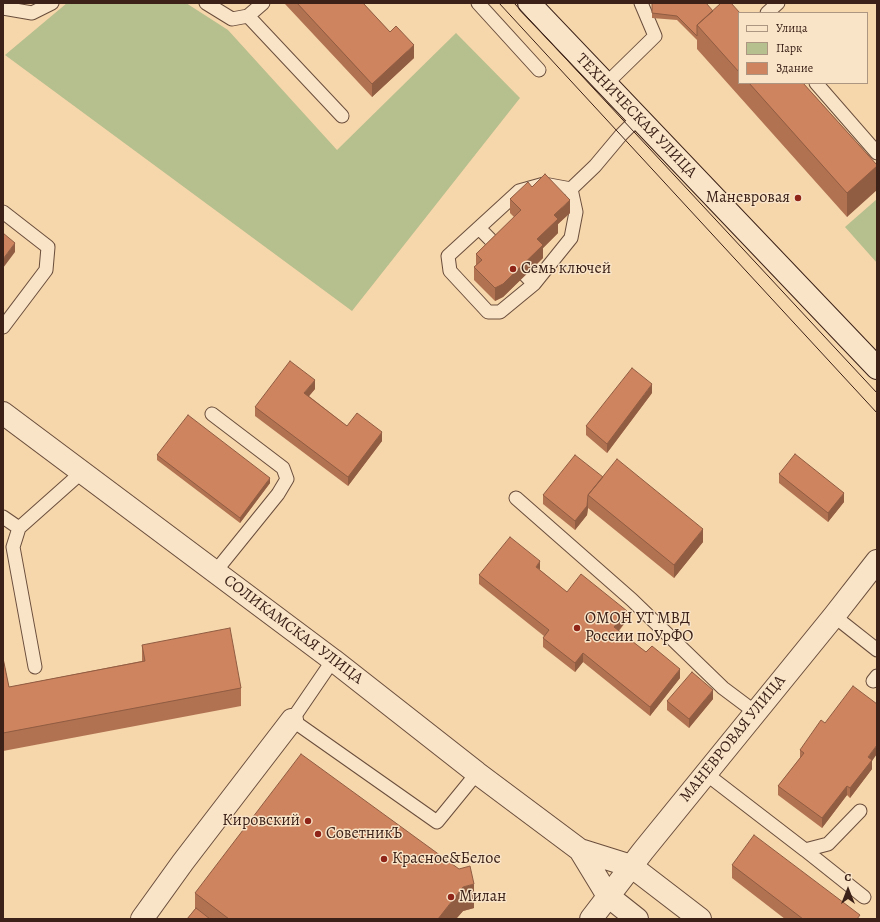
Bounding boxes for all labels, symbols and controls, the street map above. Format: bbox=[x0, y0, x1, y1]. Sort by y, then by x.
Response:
legend bbox=[738, 12, 868, 84]
text: Улица bbox=[776, 20, 807, 36]
text: Парк bbox=[776, 40, 802, 56]
street label: ТЕХНИЧЕСКАЯ УЛИЦА bbox=[572, 50, 700, 182]
text: Здание bbox=[776, 60, 813, 76]
place label: Маневровая bbox=[706, 188, 790, 208]
marker: Маневровая bbox=[793, 193, 803, 203]
place label: Семь ключей bbox=[521, 259, 611, 279]
marker: Семь ключей bbox=[508, 264, 518, 274]
street label: СОЛИКАМСКАЯ УЛИЦА bbox=[219, 571, 367, 689]
place label: ОМОН УТ МВД России поУрФО bbox=[585, 609, 693, 647]
marker: ОМОН УТ МВД России поУрФО bbox=[572, 623, 582, 633]
street label: МАНЕВРОВАЯ УЛИЦА bbox=[676, 672, 790, 806]
place label: Кировский bbox=[222, 811, 300, 831]
marker: Кировский bbox=[303, 816, 313, 826]
place label: СоветникЪ bbox=[326, 824, 402, 844]
marker: СоветникЪ bbox=[313, 829, 323, 839]
place label: Красное&Белое bbox=[392, 849, 501, 869]
marker: Красное&Белое bbox=[379, 854, 389, 864]
north arrow bbox=[828, 870, 868, 910]
text: С bbox=[845, 870, 851, 885]
place label: Милан bbox=[459, 887, 506, 907]
marker: Милан bbox=[446, 892, 456, 902]

